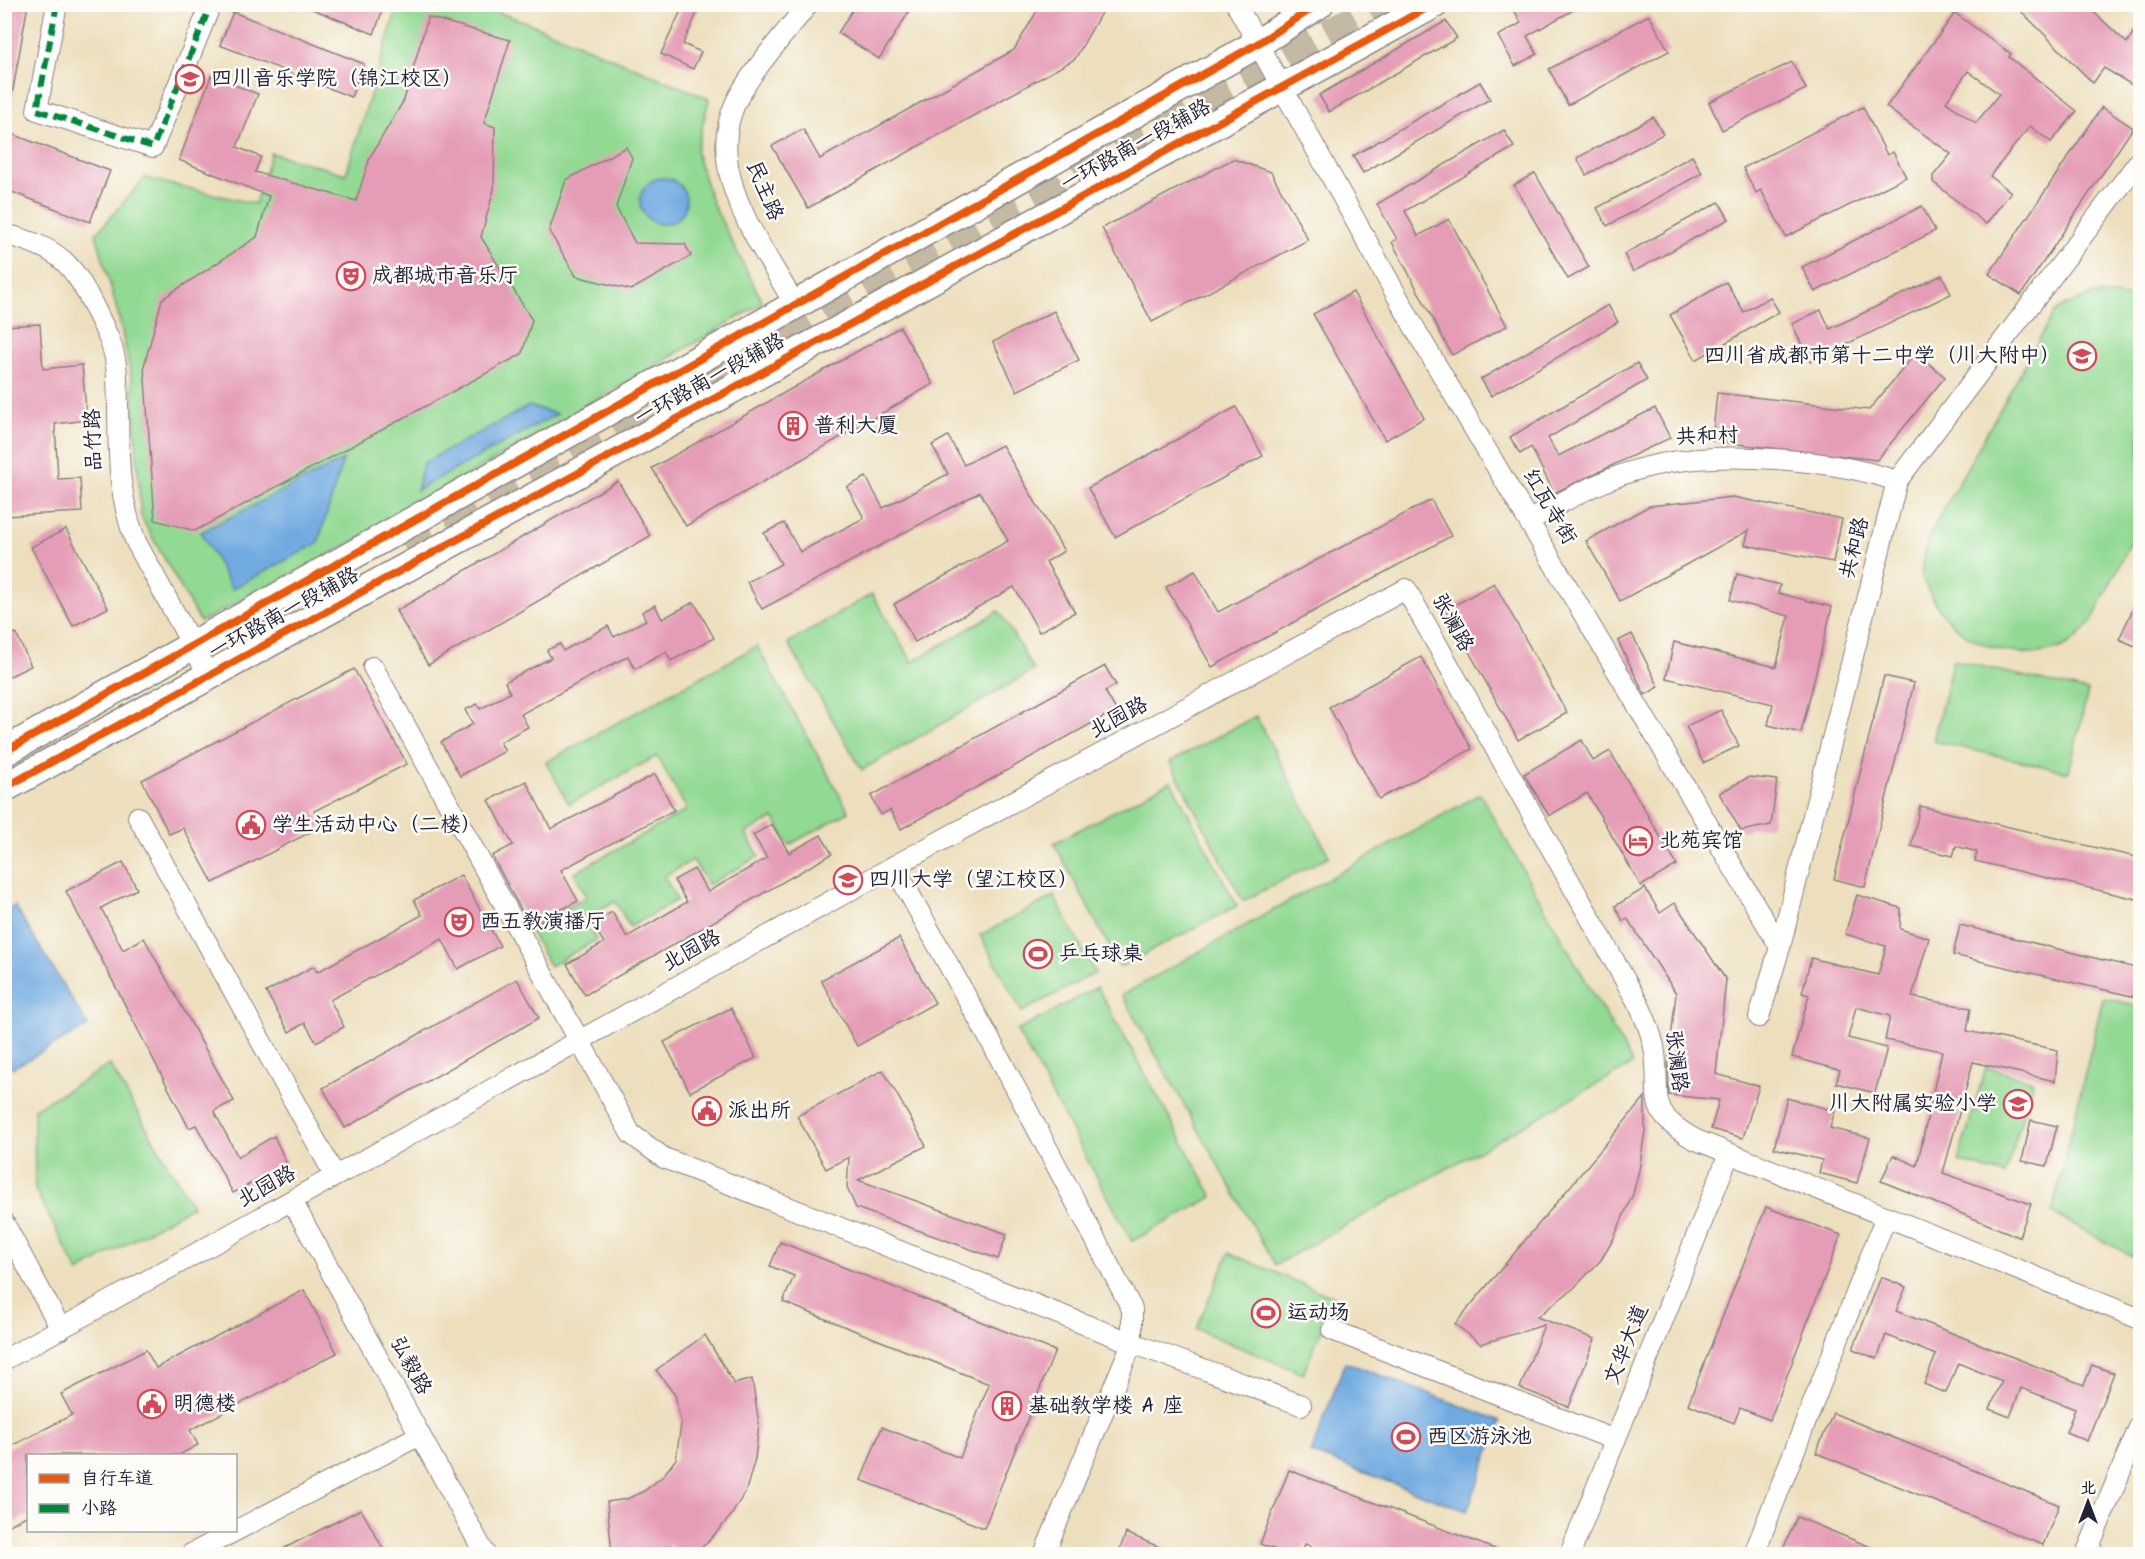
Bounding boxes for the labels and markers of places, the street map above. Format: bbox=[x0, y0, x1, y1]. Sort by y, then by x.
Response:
school or university icon: 四川音乐学院（锦江校区） bbox=[174, 63, 206, 95]
place label: 四川音乐学院（锦江校区） bbox=[211, 63, 463, 96]
theatre icon: 成都城市音乐厅 bbox=[335, 260, 367, 292]
place label: 成都城市音乐厅 bbox=[372, 260, 519, 293]
place label: 四川省成都市第十二中学（川大附中） bbox=[1704, 340, 2061, 373]
school or university icon: 四川省成都市第十二中学（川大附中） bbox=[2066, 340, 2098, 372]
building icon: 普利大厦 bbox=[777, 410, 809, 442]
place label: 普利大厦 bbox=[814, 410, 898, 443]
public building icon: 学生活动中心（二楼） bbox=[235, 809, 267, 841]
place label: 学生活动中心（二楼） bbox=[272, 809, 482, 842]
hotel icon: 北苑宾馆 bbox=[1622, 825, 1654, 857]
place label: 北苑宾馆 bbox=[1659, 825, 1743, 858]
school or university icon: 四川大学（望江校区） bbox=[832, 864, 864, 896]
place label: 四川大学（望江校区） bbox=[869, 864, 1079, 897]
theatre icon: 西五教演播厅 bbox=[443, 906, 475, 938]
place label: 西五教演播厅 bbox=[480, 906, 606, 939]
sports icon: 乒乓球桌 bbox=[1022, 938, 1054, 970]
place label: 乒乓球桌 bbox=[1059, 938, 1143, 971]
place label: 川大附属实验小学 bbox=[1829, 1088, 1997, 1121]
school or university icon: 川大附属实验小学 bbox=[2002, 1088, 2034, 1120]
public building icon: 派出所 bbox=[691, 1095, 723, 1127]
place label: 派出所 bbox=[728, 1095, 791, 1128]
sports icon: 运动场 bbox=[1250, 1297, 1282, 1329]
place label: 运动场 bbox=[1287, 1297, 1350, 1330]
public building icon: 明德楼 bbox=[136, 1388, 168, 1420]
place label: 明德楼 bbox=[173, 1388, 236, 1421]
building icon: 基础教学楼 A 座 bbox=[991, 1390, 1023, 1422]
place label: 基础教学楼 A 座 bbox=[1028, 1390, 1184, 1423]
sports icon: 西区游泳池 bbox=[1390, 1421, 1422, 1453]
place label: 西区游泳池 bbox=[1427, 1421, 1532, 1454]

